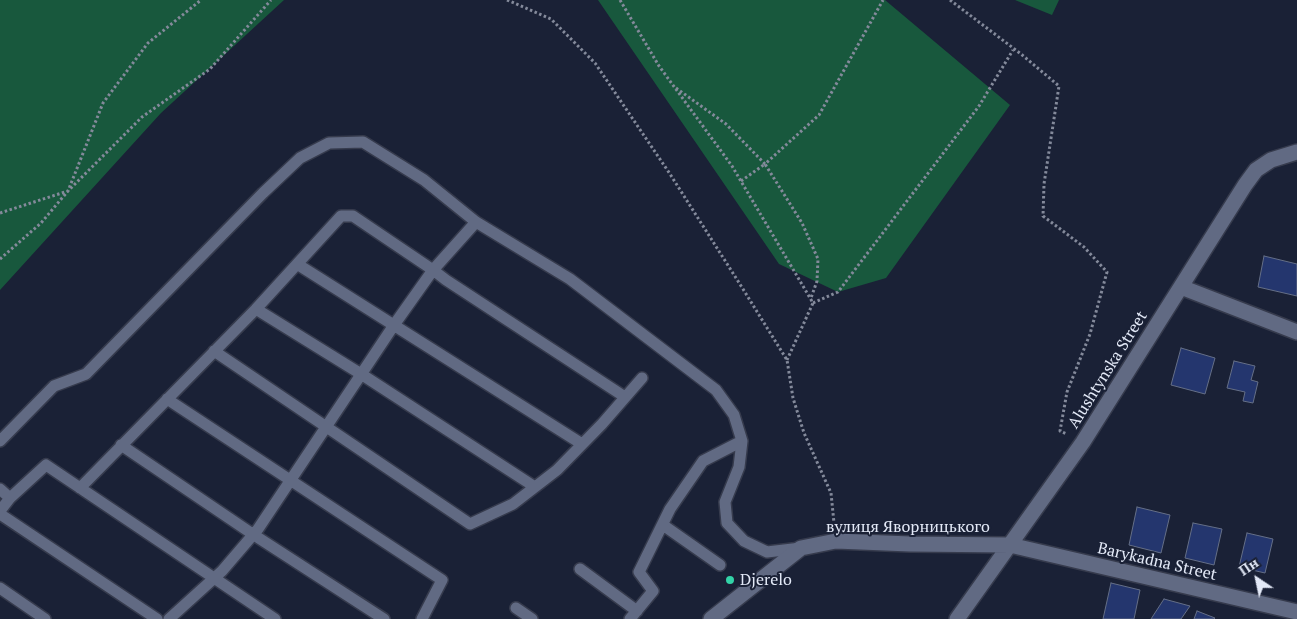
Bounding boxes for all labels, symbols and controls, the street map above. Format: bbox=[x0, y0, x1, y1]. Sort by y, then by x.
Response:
street label: Alushtynska Street bbox=[1064, 308, 1152, 432]
street label: вулиця Яворницького bbox=[826, 517, 990, 537]
street label: Barykadna Street bbox=[1096, 539, 1218, 585]
text: Пн bbox=[1235, 553, 1262, 580]
north arrow bbox=[1232, 554, 1282, 604]
place label: Djerelo bbox=[740, 570, 792, 590]
marker: Djerelo bbox=[724, 574, 736, 586]

